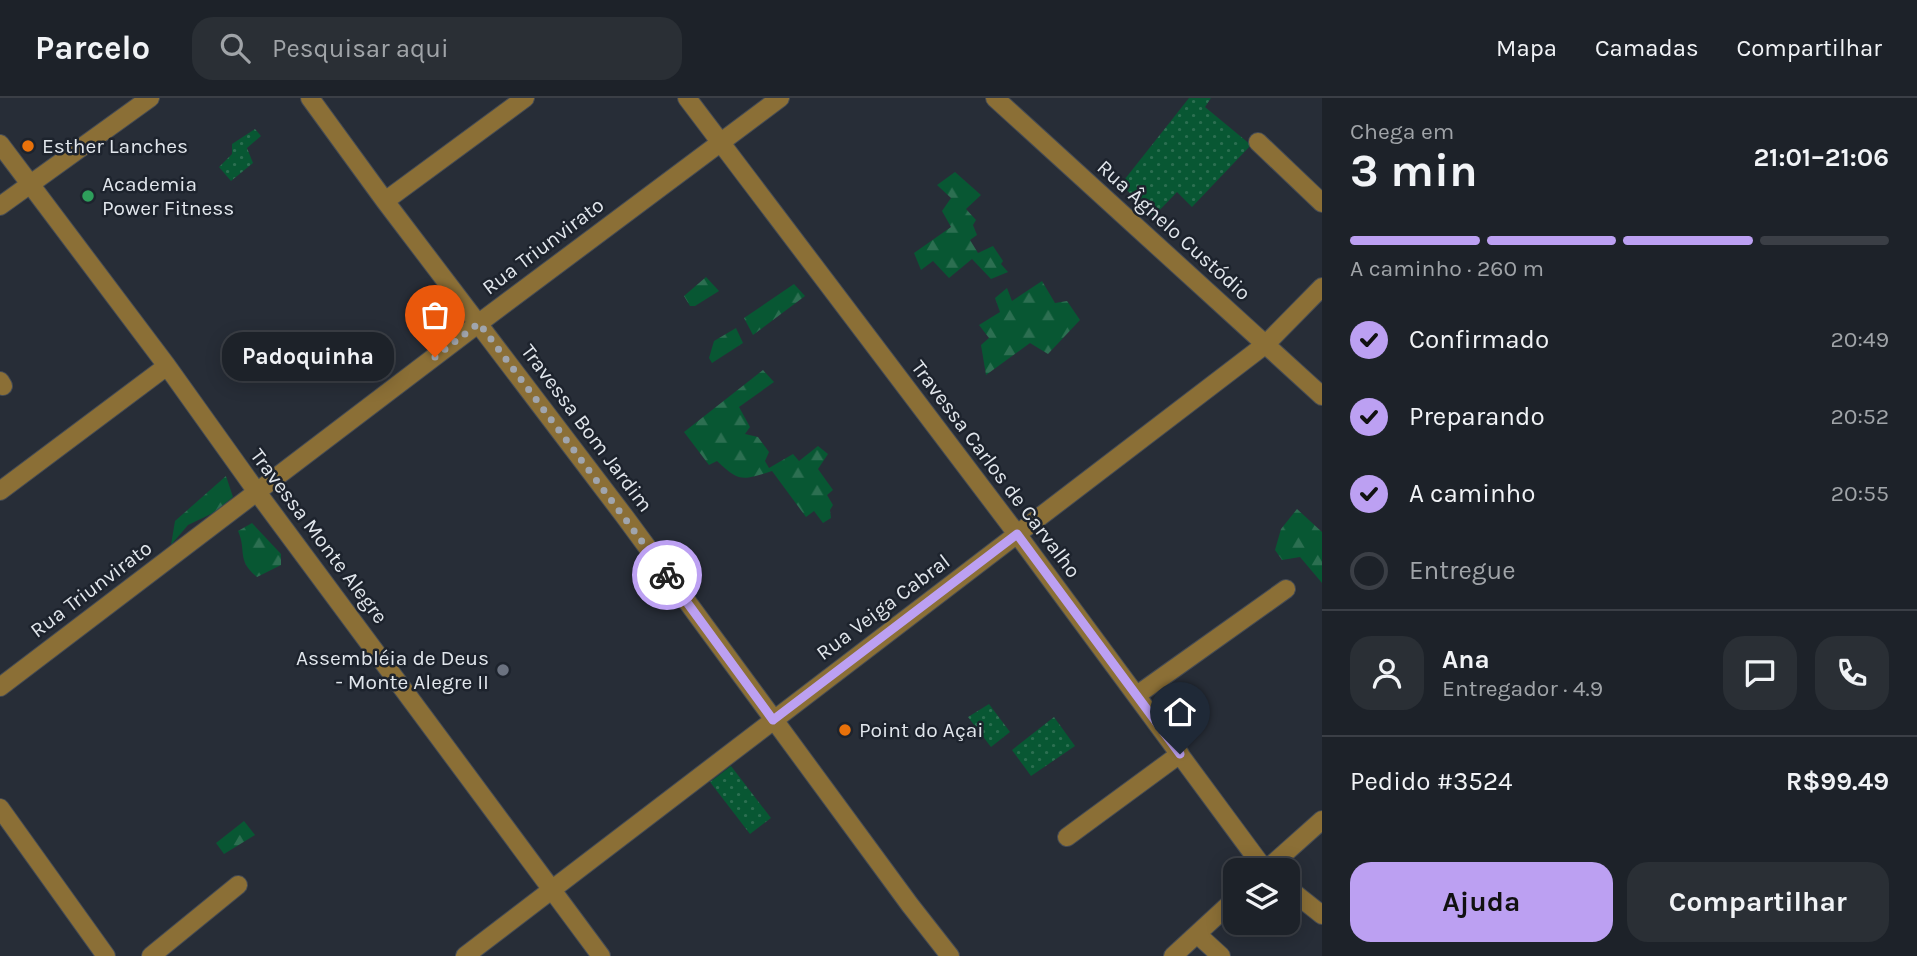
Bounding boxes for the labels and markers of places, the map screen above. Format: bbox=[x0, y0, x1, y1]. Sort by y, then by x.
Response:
place label: Esther Lanches bbox=[42, 134, 188, 158]
marker: Esther Lanches bbox=[20, 138, 36, 154]
place label: Academia Power Fitness bbox=[102, 172, 234, 220]
marker: Academia Power Fitness bbox=[80, 188, 96, 204]
pin bbox=[405, 285, 465, 357]
callout: Padoquinha bbox=[222, 332, 393, 382]
place label: Assembléia de Deus - Monte Alegre II bbox=[296, 646, 489, 694]
marker: Assembléia de Deus - Monte Alegre II bbox=[495, 662, 511, 678]
pin bbox=[1150, 682, 1210, 754]
place label: Point do Açai bbox=[859, 718, 984, 742]
marker: Point do Açai bbox=[837, 722, 853, 738]

